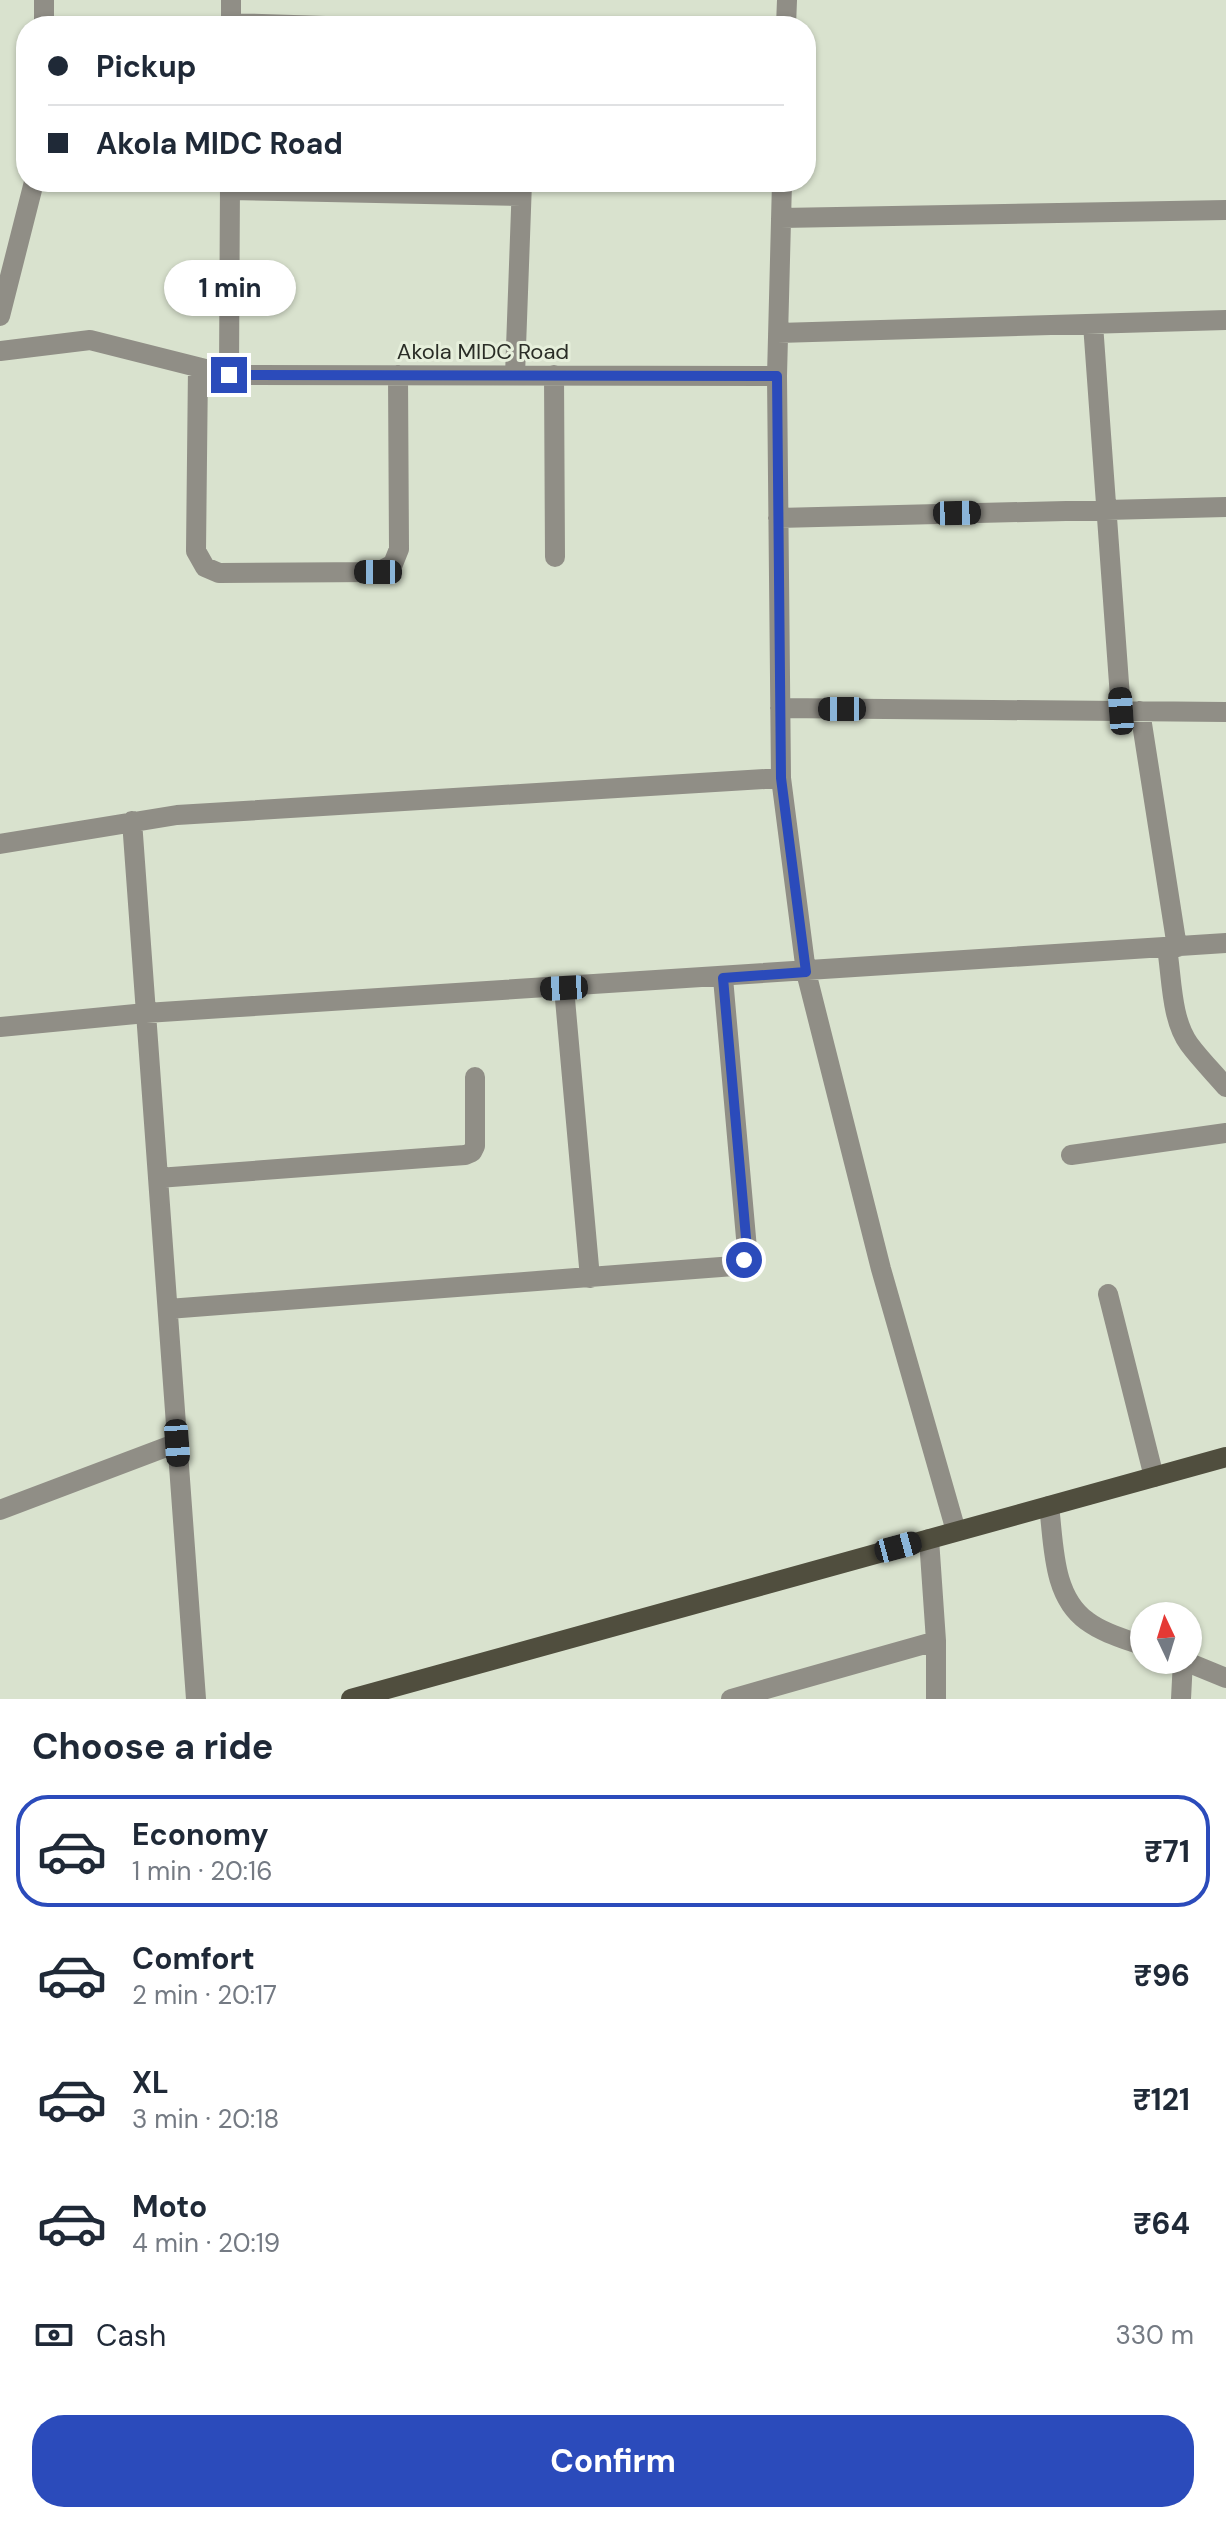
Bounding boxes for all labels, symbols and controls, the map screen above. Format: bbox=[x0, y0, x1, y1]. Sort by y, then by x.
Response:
text: Pickup bbox=[96, 47, 196, 86]
text: Akola MIDC Road bbox=[96, 124, 343, 163]
callout: 1 min bbox=[163, 259, 295, 315]
text: 1 min bbox=[198, 271, 262, 305]
street label: Akola MIDC Road bbox=[397, 337, 569, 366]
route end bbox=[211, 357, 247, 393]
car bbox=[933, 501, 981, 525]
car bbox=[354, 560, 402, 584]
car bbox=[1107, 686, 1135, 736]
car bbox=[818, 697, 866, 721]
car bbox=[539, 975, 589, 1001]
route start bbox=[726, 1242, 762, 1278]
car bbox=[163, 1418, 191, 1468]
car bbox=[872, 1529, 924, 1565]
north arrow bbox=[1130, 1602, 1202, 1674]
map controls bbox=[1130, 1602, 1202, 1674]
text: Choose a ride bbox=[32, 1723, 273, 1770]
icon: car bbox=[36, 1815, 108, 1887]
text: Economy bbox=[132, 1815, 269, 1854]
text: ₹71 bbox=[1144, 1832, 1190, 1871]
text: 1 min · 20:16 bbox=[132, 1854, 273, 1888]
icon: car bbox=[36, 1939, 108, 2011]
text: Comfort bbox=[132, 1939, 255, 1978]
text: ₹96 bbox=[1133, 1956, 1190, 1995]
text: 2 min · 20:17 bbox=[132, 1978, 277, 2012]
icon: car bbox=[36, 2063, 108, 2135]
text: XL bbox=[132, 2063, 169, 2102]
text: ₹121 bbox=[1132, 2080, 1190, 2119]
text: 3 min · 20:18 bbox=[132, 2102, 279, 2136]
icon: car bbox=[36, 2187, 108, 2259]
text: Moto bbox=[132, 2187, 207, 2226]
text: ₹64 bbox=[1133, 2204, 1190, 2243]
text: 4 min · 20:19 bbox=[132, 2226, 280, 2260]
icon: cash bbox=[32, 2313, 76, 2357]
text: Cash bbox=[96, 2316, 166, 2355]
text: 330 m bbox=[1115, 2318, 1194, 2352]
button: Confirm bbox=[32, 2415, 1194, 2507]

